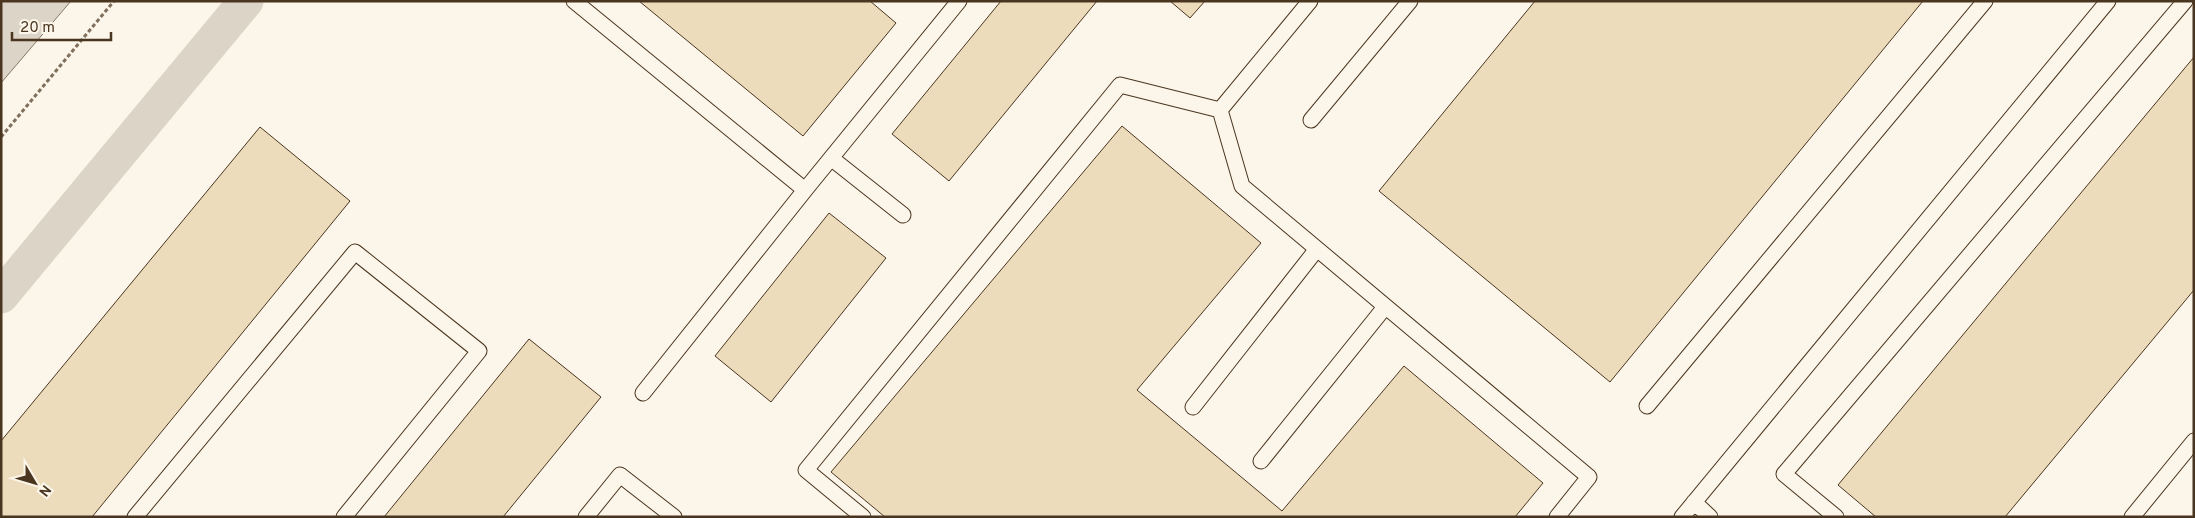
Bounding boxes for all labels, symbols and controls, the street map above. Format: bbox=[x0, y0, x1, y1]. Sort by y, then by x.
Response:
scale bar bbox=[12, 10, 111, 42]
text: 20 m bbox=[20, 19, 55, 38]
north arrow bbox=[10, 458, 60, 508]
text: N bbox=[34, 481, 54, 499]

